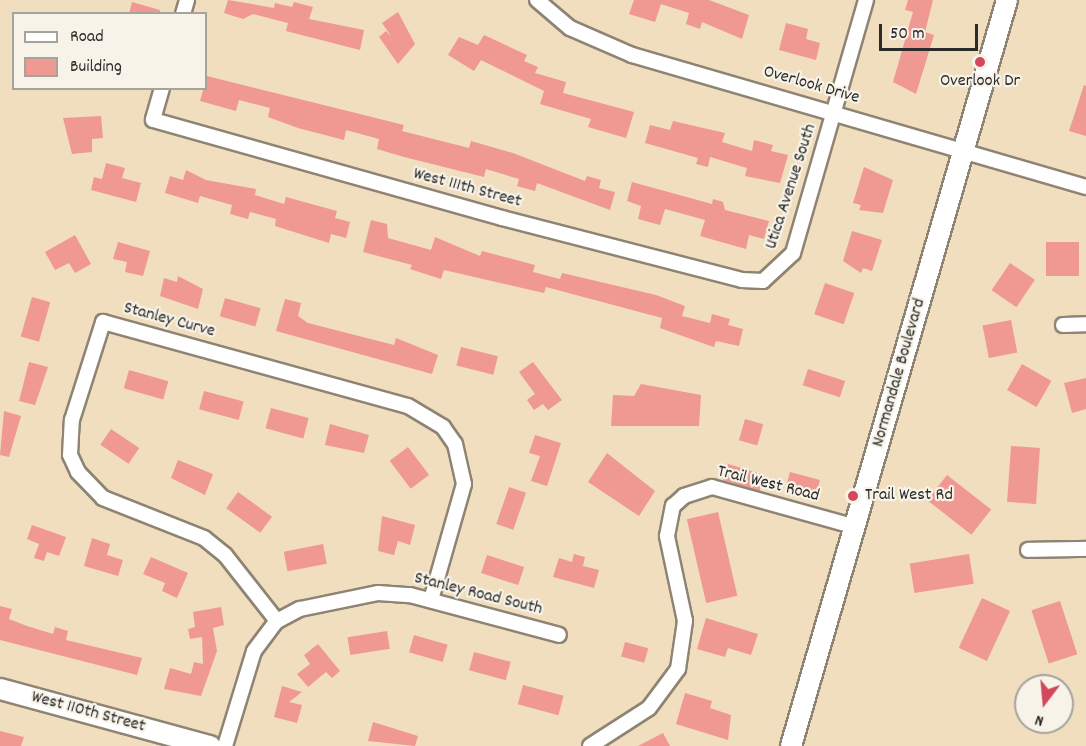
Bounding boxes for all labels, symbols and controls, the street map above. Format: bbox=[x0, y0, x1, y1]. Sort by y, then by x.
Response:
legend bbox=[12, 12, 207, 90]
scale bar bbox=[882, 12, 981, 50]
text: 50 m bbox=[890, 22, 925, 47]
text: Road bbox=[70, 25, 104, 50]
text: Building bbox=[70, 55, 122, 80]
marker: Overlook Dr bbox=[973, 55, 987, 69]
street label: Overlook Drive bbox=[760, 62, 862, 110]
place label: Overlook Dr bbox=[940, 71, 1020, 93]
street label: Utica Avenue South bbox=[762, 122, 822, 252]
street label: West 111th Street bbox=[411, 164, 523, 214]
street label: Normandale Boulevard bbox=[868, 296, 932, 450]
street label: Stanley Curve bbox=[121, 298, 217, 344]
street label: Trail West Road bbox=[715, 462, 821, 508]
place label: Trail West Rd bbox=[865, 485, 953, 507]
marker: Trail West Rd bbox=[846, 489, 860, 503]
street label: Stanley Road South bbox=[412, 569, 544, 621]
north arrow bbox=[1014, 674, 1074, 734]
street label: West 110th Street bbox=[29, 687, 147, 739]
text: N bbox=[1032, 708, 1046, 732]

